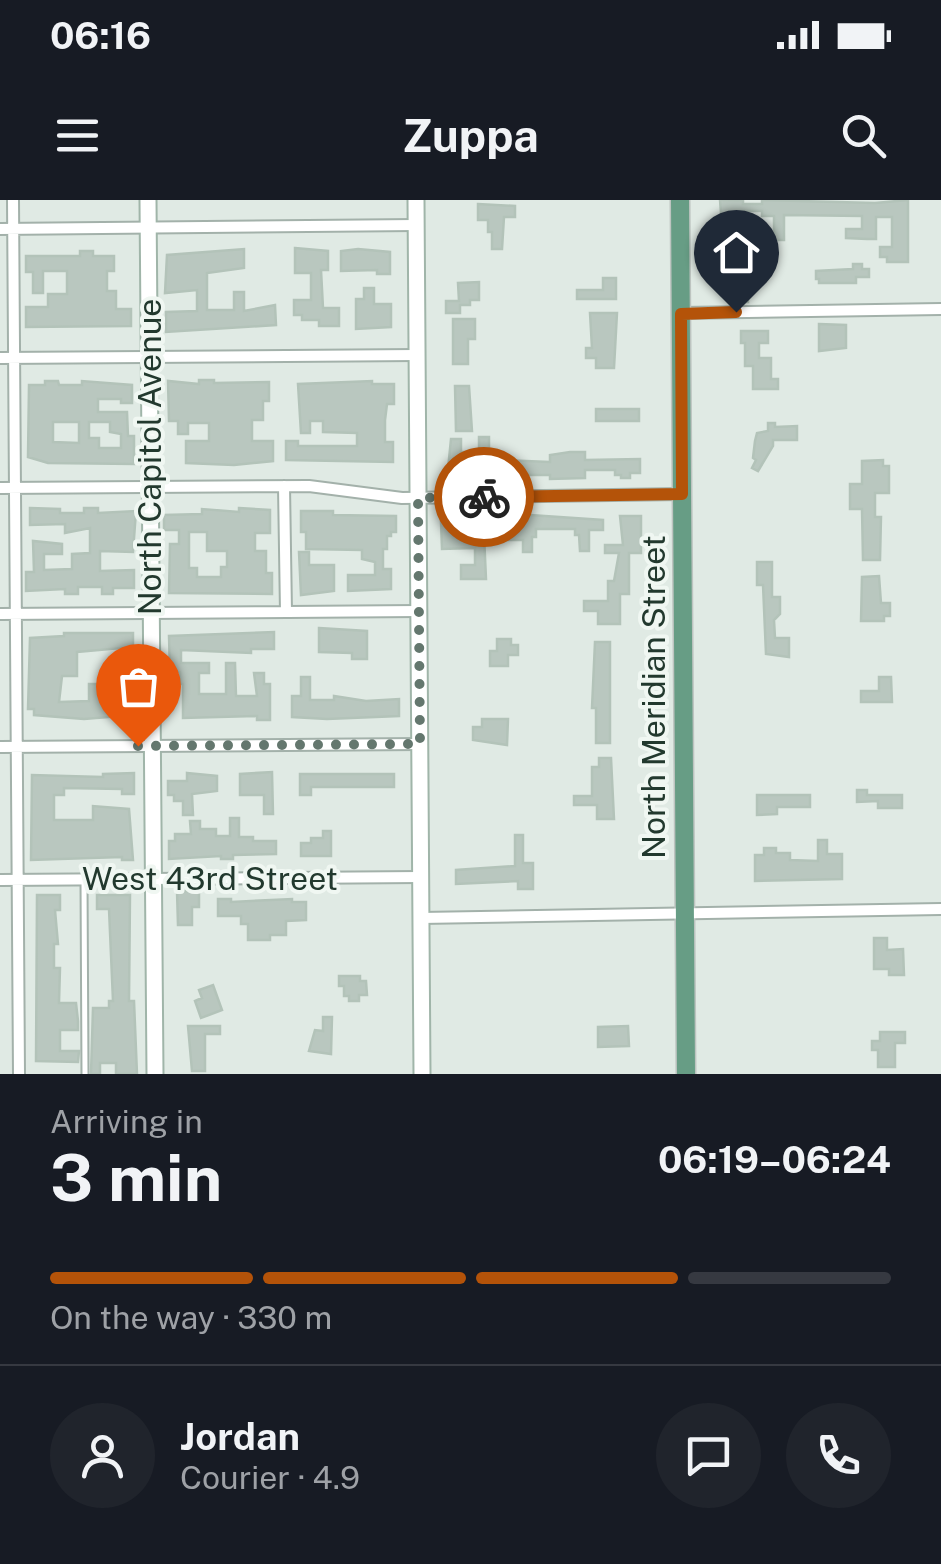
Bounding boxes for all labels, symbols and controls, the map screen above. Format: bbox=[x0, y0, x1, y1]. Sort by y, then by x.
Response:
text: 06:16 bbox=[50, 13, 151, 58]
icon: menu bbox=[50, 108, 105, 163]
icon: search bbox=[836, 108, 891, 163]
text: Zuppa bbox=[402, 109, 539, 162]
pin bbox=[694, 210, 779, 313]
icon: home bbox=[709, 225, 764, 280]
street label: North Capitol Avenue bbox=[131, 299, 168, 615]
courier bbox=[434, 447, 534, 547]
icon: bike bbox=[457, 470, 512, 525]
street label: North Meridian Street bbox=[635, 535, 672, 859]
pin bbox=[96, 644, 181, 747]
icon: bag bbox=[111, 659, 166, 714]
street label: West 43rd Street bbox=[82, 860, 338, 897]
text: Arriving in bbox=[50, 1103, 203, 1140]
text: 06:19–06:24 bbox=[658, 1137, 891, 1182]
text: 3 min bbox=[50, 1139, 222, 1216]
text: On the way · 330 m bbox=[50, 1299, 332, 1336]
button: person bbox=[50, 1403, 155, 1508]
button: chat bbox=[656, 1403, 761, 1508]
button: phone bbox=[786, 1403, 891, 1508]
text: Jordan bbox=[180, 1414, 300, 1459]
text: Courier · 4.9 bbox=[180, 1459, 360, 1496]

